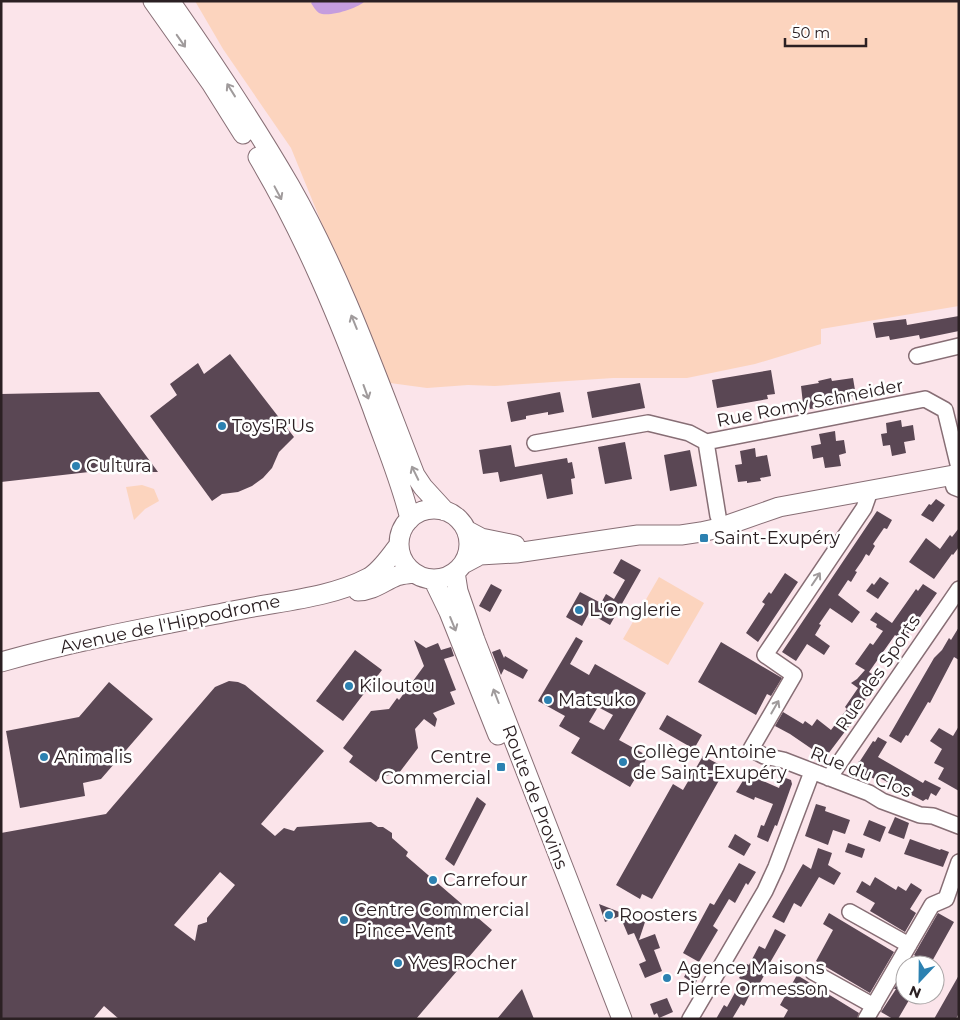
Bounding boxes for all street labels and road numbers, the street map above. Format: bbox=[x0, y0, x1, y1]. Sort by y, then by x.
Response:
street label: Rue Romy Schneider bbox=[715, 374, 905, 432]
street label: Avenue de l'Hippodrome bbox=[58, 590, 282, 658]
street label: Rue des Sports bbox=[831, 611, 925, 735]
street label: Route de Provins bbox=[497, 722, 573, 872]
street label: Rue du Clos bbox=[807, 742, 915, 802]

